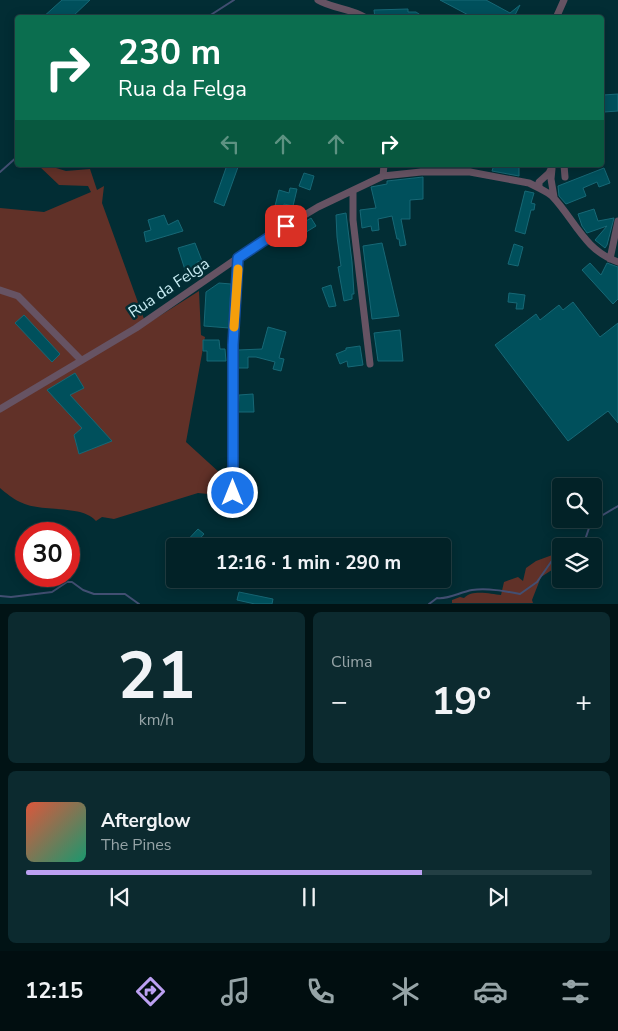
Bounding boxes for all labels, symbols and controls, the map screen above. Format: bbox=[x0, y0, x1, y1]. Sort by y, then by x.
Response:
text: 230 m bbox=[118, 29, 221, 76]
icon: right bbox=[35, 35, 100, 100]
text: Rua da Felga bbox=[118, 74, 247, 104]
icon: left bbox=[216, 130, 244, 158]
icon: ahead bbox=[269, 130, 297, 158]
icon: ahead bbox=[322, 130, 350, 158]
icon: right bbox=[375, 130, 403, 158]
pin bbox=[265, 205, 307, 247]
icon: arrive bbox=[272, 212, 300, 240]
street label: Rua da Felga bbox=[124, 253, 214, 323]
position arrow bbox=[206, 466, 258, 518]
map controls bbox=[552, 478, 602, 588]
button: search bbox=[552, 478, 602, 528]
speed limit sign: 30 bbox=[15, 522, 80, 587]
button: layers bbox=[552, 538, 602, 588]
text: 12:16 · 1 min · 290 m bbox=[216, 550, 401, 576]
text: 21 bbox=[117, 632, 196, 721]
text: Clima bbox=[331, 651, 372, 673]
text: 19° bbox=[431, 676, 492, 727]
text: − bbox=[331, 683, 348, 721]
text: + bbox=[575, 683, 592, 721]
text: km/h bbox=[139, 709, 174, 731]
text: Afterglow bbox=[101, 808, 191, 834]
text: The Pines bbox=[101, 834, 171, 856]
icon: previous bbox=[106, 883, 134, 911]
icon: pause bbox=[295, 883, 323, 911]
icon: next bbox=[484, 883, 512, 911]
icon: directions bbox=[133, 974, 168, 1009]
icon: music bbox=[218, 974, 253, 1009]
icon: phone bbox=[303, 974, 338, 1009]
icon: climate bbox=[388, 974, 423, 1009]
icon: car bbox=[473, 974, 508, 1009]
icon: filters bbox=[558, 974, 593, 1009]
text: 12:15 bbox=[25, 976, 83, 1006]

